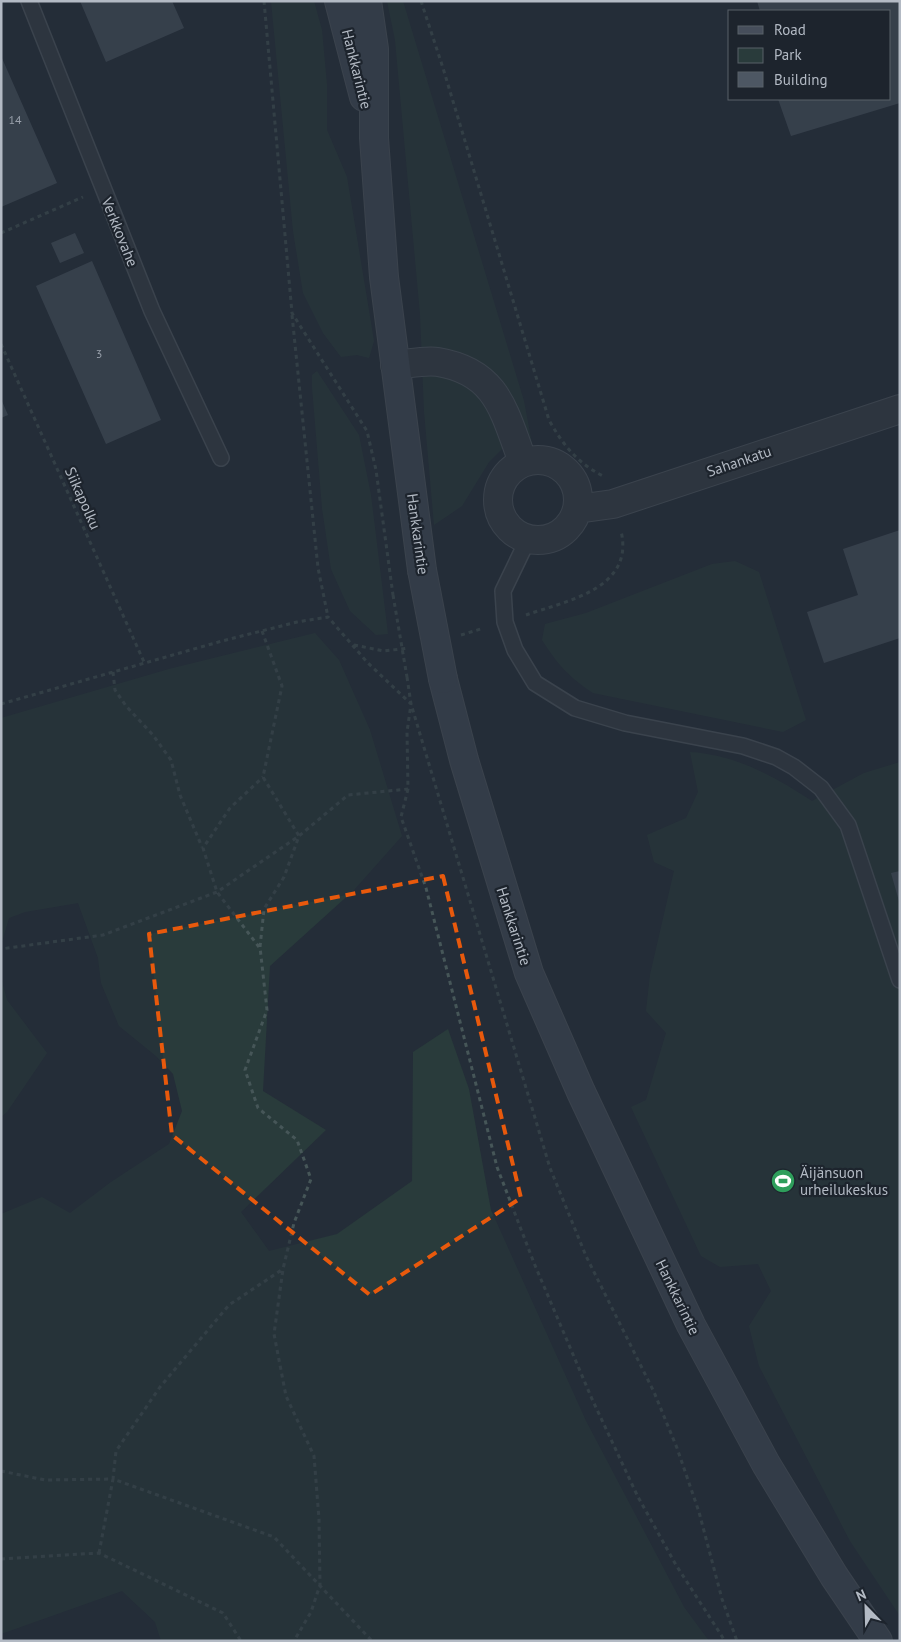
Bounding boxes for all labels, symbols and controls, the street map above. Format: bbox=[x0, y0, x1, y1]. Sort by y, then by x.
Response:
legend bbox=[728, 10, 891, 100]
text: Road bbox=[774, 20, 806, 39]
street label: Hankkarintie bbox=[338, 27, 376, 111]
text: Park bbox=[774, 45, 802, 64]
text: Building bbox=[774, 70, 828, 89]
house number: 14 bbox=[8, 112, 22, 127]
street label: Verkkovahe bbox=[97, 194, 142, 269]
house number: 3 bbox=[96, 346, 102, 361]
street label: Sahankatu bbox=[704, 441, 774, 481]
street label: Siikapolku bbox=[61, 464, 105, 532]
street label: Hankkarintie bbox=[403, 492, 433, 576]
street label: Hankkarintie bbox=[492, 884, 536, 968]
place label: Äijänsuon urheilukeskus bbox=[800, 1163, 888, 1199]
sports icon: Äijänsuon urheilukeskus bbox=[770, 1168, 796, 1194]
street label: Hankkarintie bbox=[652, 1256, 704, 1338]
north arrow bbox=[841, 1582, 891, 1632]
text: N bbox=[853, 1585, 869, 1605]

